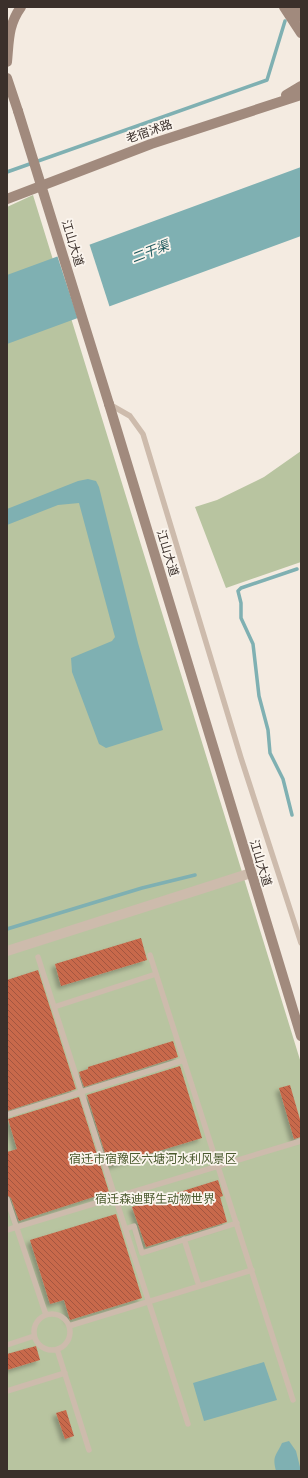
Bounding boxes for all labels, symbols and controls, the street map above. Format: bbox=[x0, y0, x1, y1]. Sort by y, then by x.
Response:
street label: 老宿沭路 bbox=[124, 116, 174, 146]
street label: 江山大道 bbox=[59, 218, 87, 268]
water label: 二干渠 bbox=[129, 236, 173, 265]
street label: 江山大道 bbox=[154, 528, 182, 578]
street label: 江山大道 bbox=[247, 838, 275, 888]
park label: 宿迁市宿豫区六塘河水利风景区 bbox=[69, 1151, 237, 1166]
park label: 宿迁森迪野生动物世界 bbox=[95, 1191, 215, 1206]

